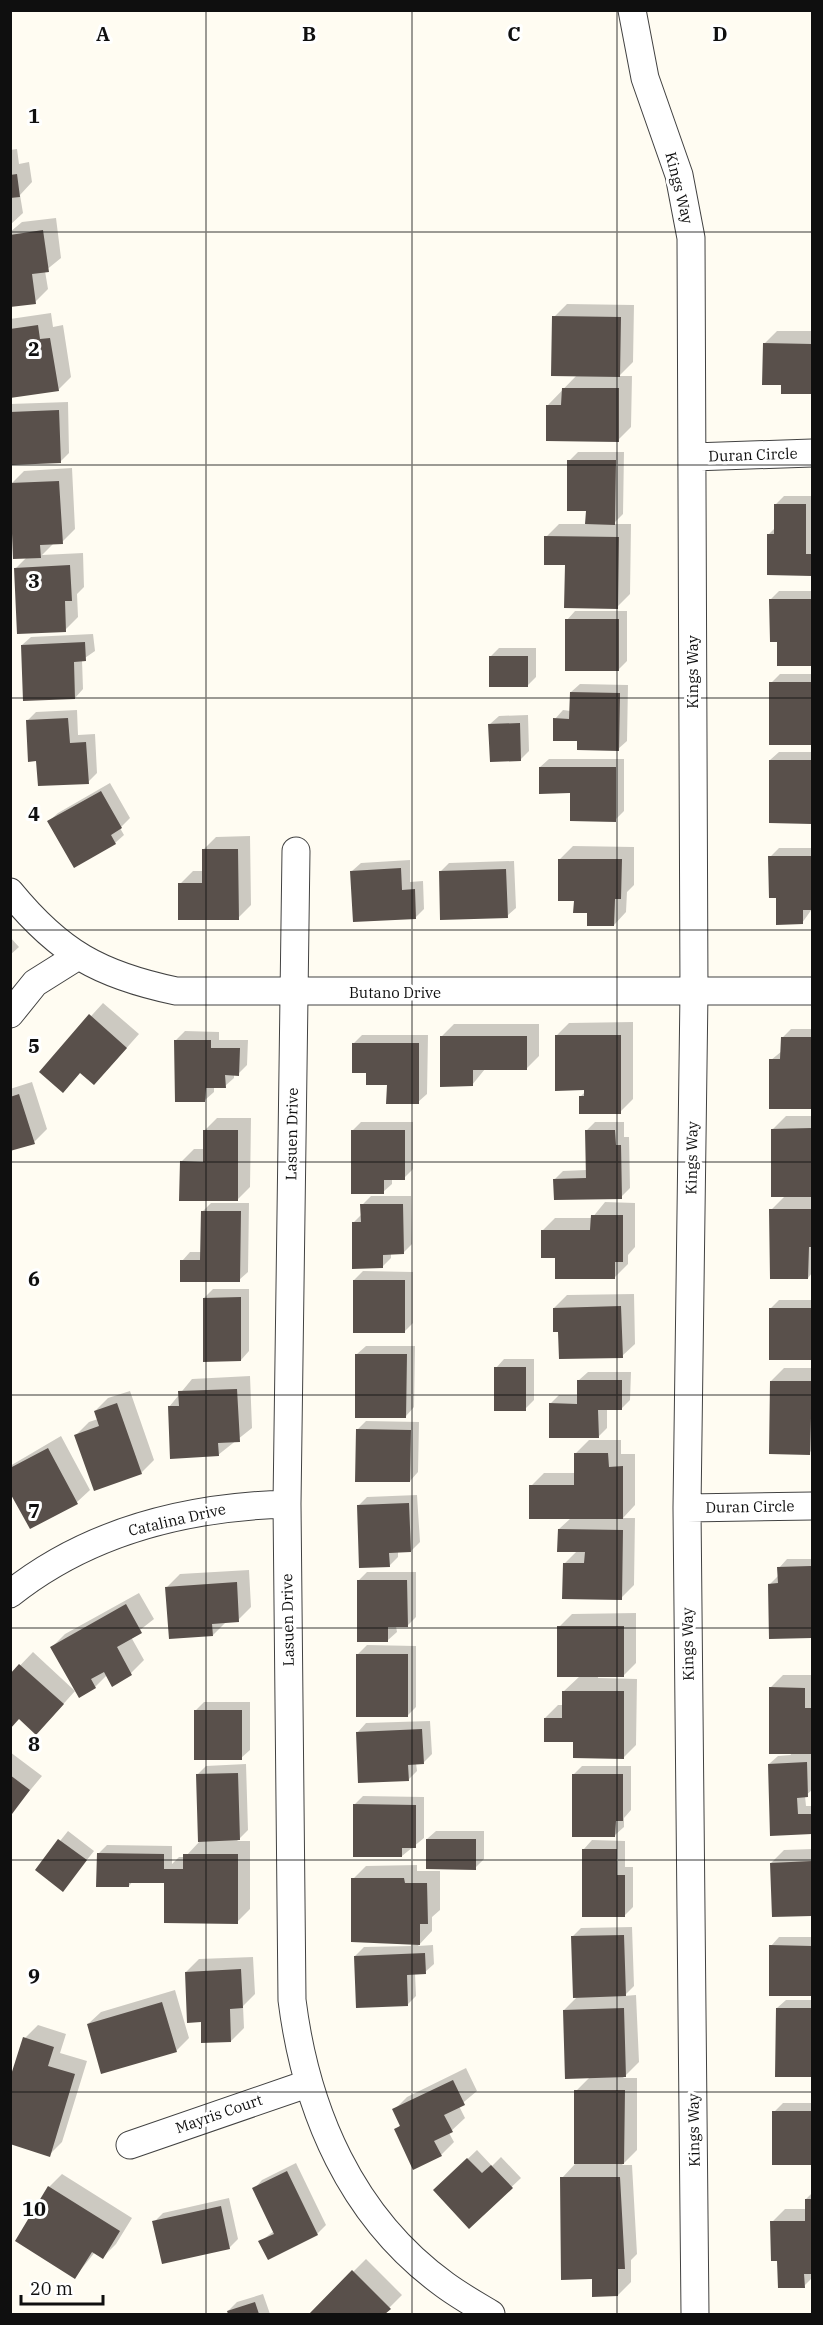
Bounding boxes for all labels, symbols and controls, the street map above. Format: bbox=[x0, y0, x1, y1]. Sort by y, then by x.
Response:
text: A bbox=[96, 20, 110, 47]
text: B bbox=[302, 20, 316, 47]
text: C bbox=[507, 20, 521, 47]
text: D bbox=[712, 20, 728, 47]
text: 1 bbox=[28, 102, 40, 129]
street label: Kings Way bbox=[661, 150, 698, 226]
text: 2 bbox=[28, 335, 40, 362]
street label: Duran Circle bbox=[708, 443, 798, 466]
text: 3 bbox=[28, 567, 40, 594]
street label: Kings Way bbox=[683, 635, 702, 709]
text: 4 bbox=[28, 800, 40, 827]
street label: Butano Drive bbox=[349, 983, 441, 1002]
text: 5 bbox=[28, 1032, 40, 1059]
street label: Lasuen Drive bbox=[281, 1087, 302, 1180]
street label: Kings Way bbox=[681, 1121, 702, 1195]
text: 6 bbox=[28, 1265, 40, 1292]
street label: Duran Circle bbox=[705, 1496, 795, 1517]
text: 7 bbox=[28, 1497, 40, 1524]
street label: Catalina Drive bbox=[126, 1499, 227, 1540]
street label: Lasuen Drive bbox=[277, 1574, 298, 1667]
street label: Kings Way bbox=[677, 1607, 698, 1681]
text: 8 bbox=[28, 1730, 40, 1757]
text: 9 bbox=[28, 1962, 40, 1989]
street label: Mayris Court bbox=[173, 2090, 265, 2137]
street label: Kings Way bbox=[683, 2093, 704, 2167]
text: 10 bbox=[22, 2195, 46, 2222]
scale bar bbox=[21, 2268, 104, 2306]
text: 20 m bbox=[30, 2277, 73, 2300]

